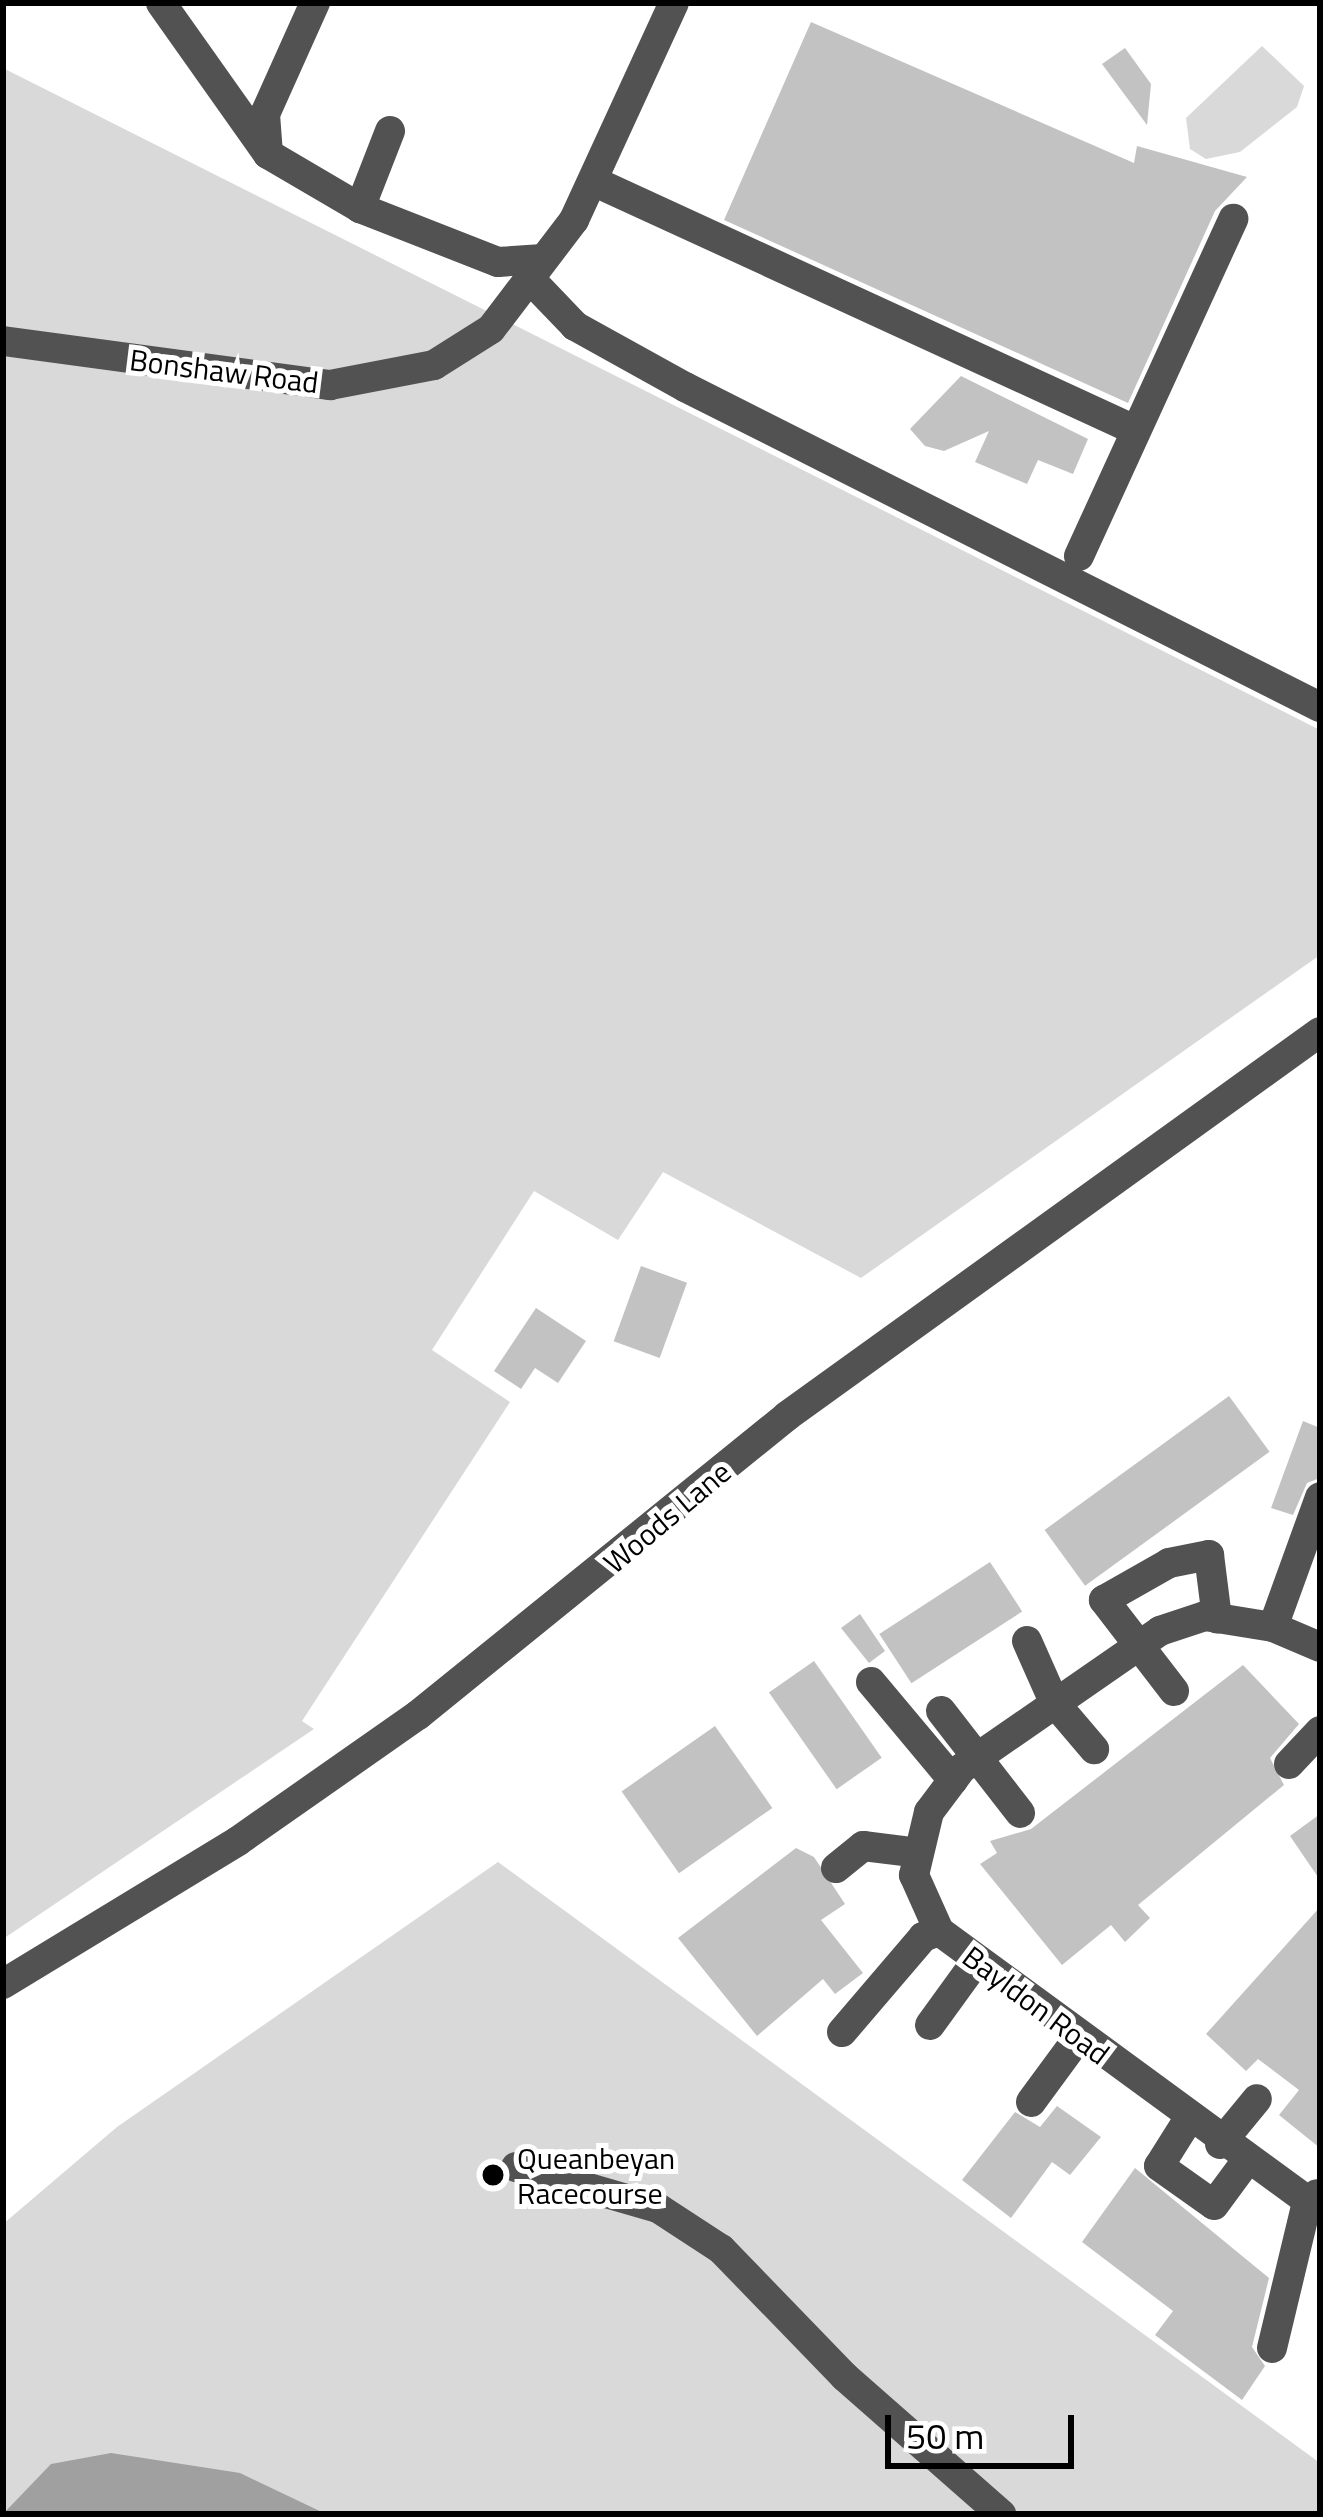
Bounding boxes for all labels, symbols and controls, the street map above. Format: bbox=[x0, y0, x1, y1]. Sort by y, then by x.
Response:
street label: Bonshaw Road bbox=[128, 342, 320, 400]
street label: Woods Lane bbox=[596, 1453, 738, 1581]
street label: Bayldon Road bbox=[956, 1938, 1116, 2072]
place label: Queanbeyan Racecourse bbox=[517, 2140, 675, 2210]
marker: Queanbeyan Racecourse bbox=[480, 2162, 506, 2188]
scale bar bbox=[891, 2391, 1080, 2465]
text: 50 m bbox=[906, 2408, 984, 2463]

